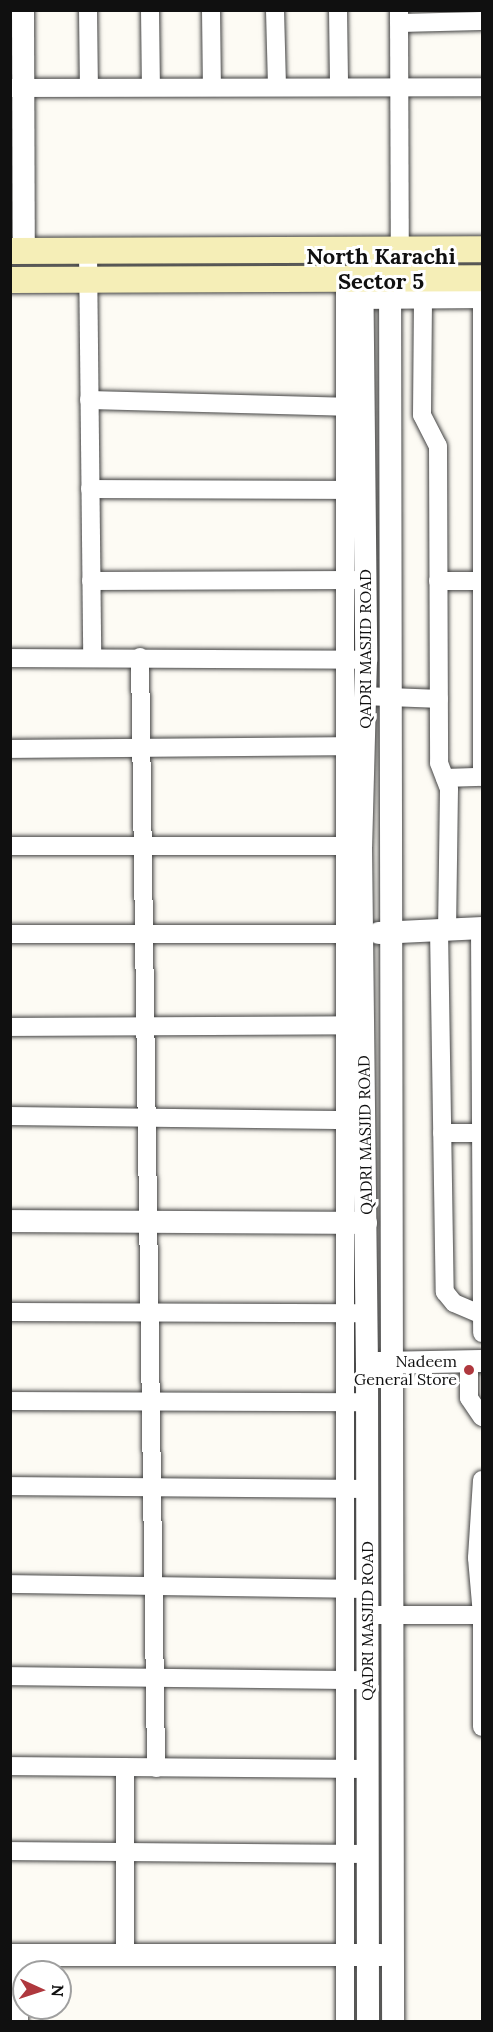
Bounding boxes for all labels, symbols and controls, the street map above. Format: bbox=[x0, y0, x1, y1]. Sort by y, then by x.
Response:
district label: North Karachi Sector 5 bbox=[306, 243, 456, 294]
street label: QADRI MASJID ROAD bbox=[355, 569, 375, 729]
street label: QADRI MASJID ROAD bbox=[354, 1055, 376, 1215]
place label: Nadeem General Store bbox=[354, 1351, 457, 1389]
marker: Nadeem General Store bbox=[462, 1363, 476, 1377]
street label: QADRI MASJID ROAD bbox=[357, 1541, 377, 1701]
north arrow bbox=[12, 1960, 72, 2020]
text: N bbox=[48, 1984, 68, 1998]

